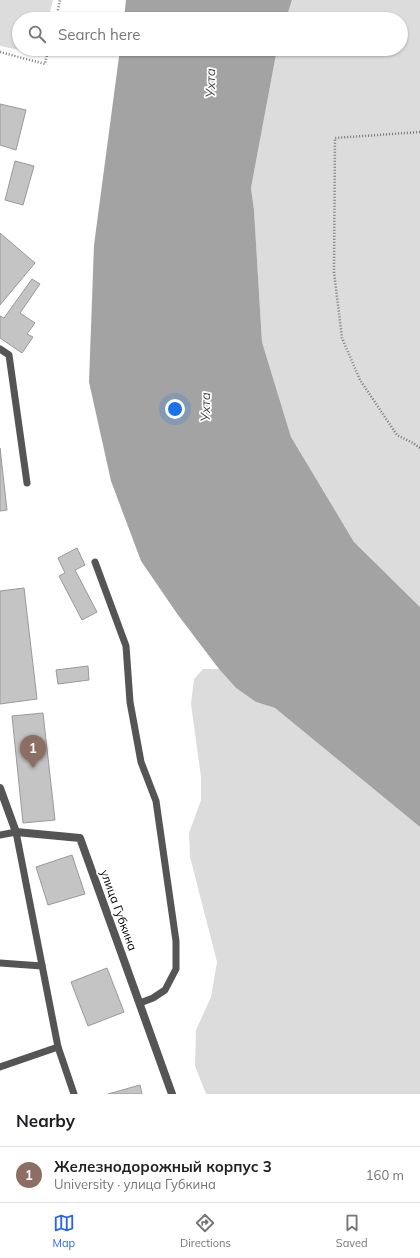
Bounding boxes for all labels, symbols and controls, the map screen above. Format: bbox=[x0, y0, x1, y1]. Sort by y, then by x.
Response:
search box bbox=[12, 12, 408, 56]
icon: search bbox=[26, 23, 48, 45]
text: Search here bbox=[58, 25, 140, 44]
water label: Ухта bbox=[202, 68, 218, 98]
water label: Ухта bbox=[197, 392, 213, 422]
your location bbox=[165, 399, 185, 419]
pin: 1 bbox=[20, 735, 46, 768]
street label: улица Губкина bbox=[97, 867, 141, 953]
text: Nearby bbox=[16, 1110, 75, 1131]
text: Железнодорожный корпус 3 bbox=[54, 1157, 272, 1176]
text: 1 bbox=[25, 1167, 33, 1183]
text: 160 m bbox=[366, 1167, 404, 1183]
text: University · улица Губкина bbox=[54, 1176, 216, 1192]
tab: Map bbox=[52, 1212, 75, 1250]
tab: Directions bbox=[180, 1212, 231, 1250]
tab: Saved bbox=[336, 1212, 368, 1250]

